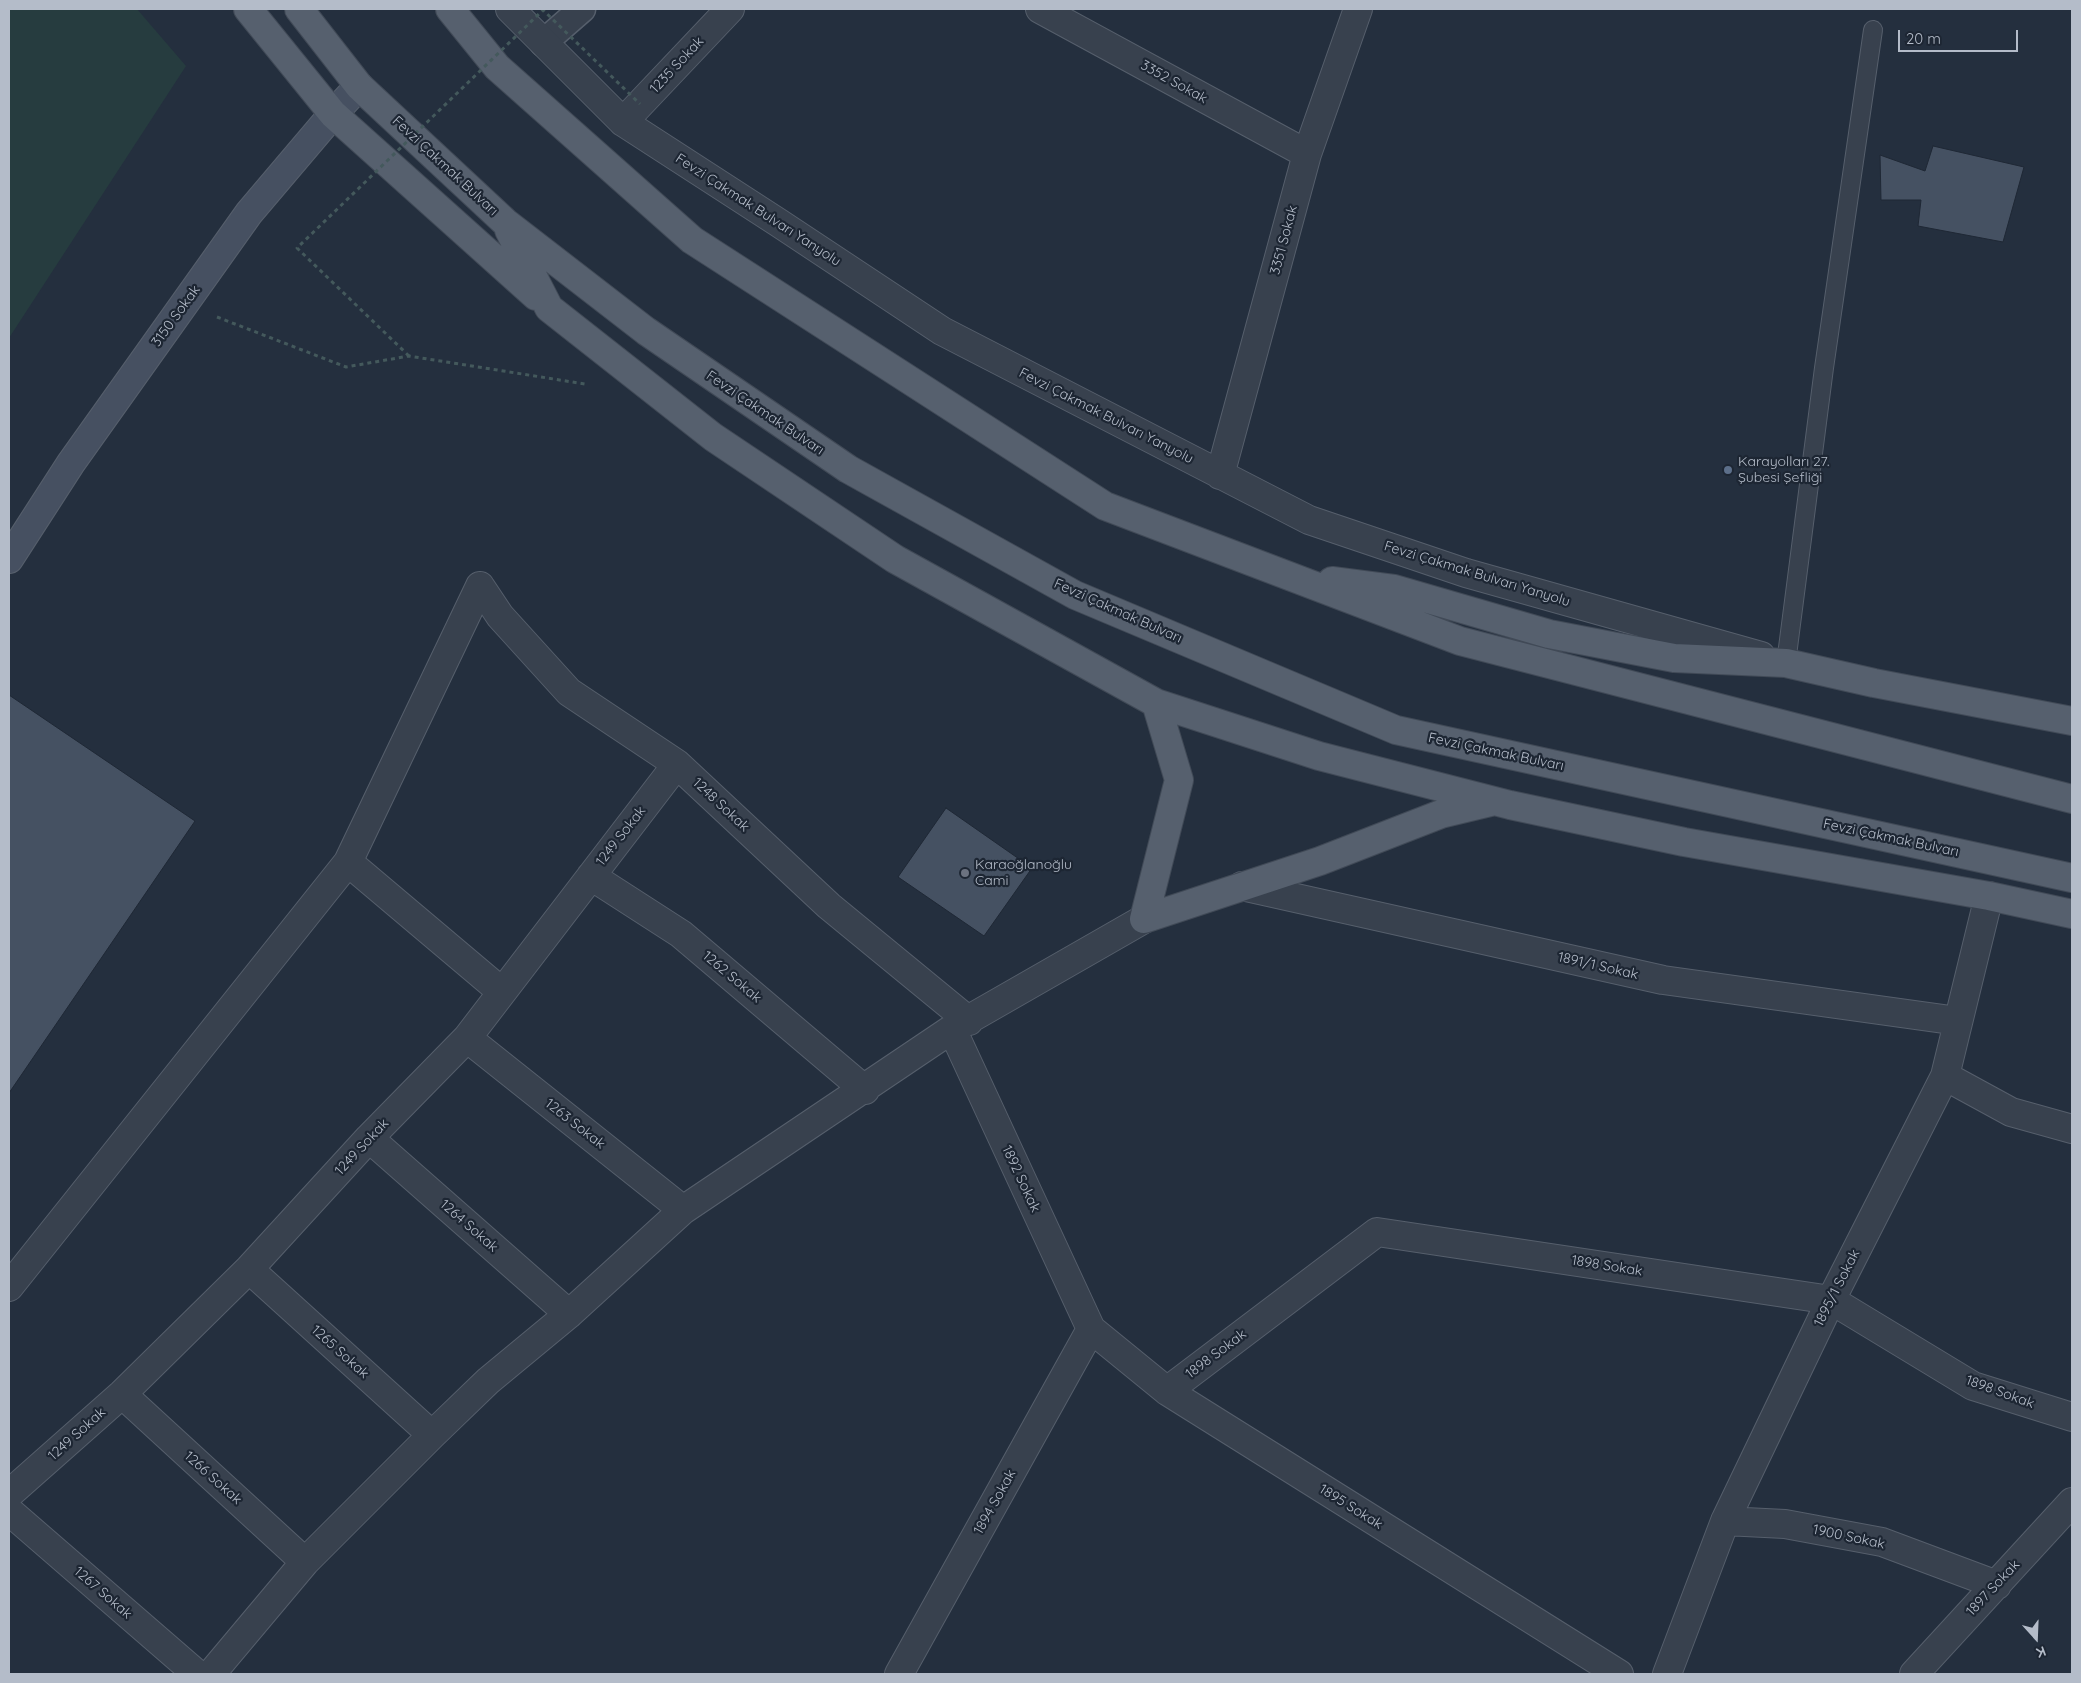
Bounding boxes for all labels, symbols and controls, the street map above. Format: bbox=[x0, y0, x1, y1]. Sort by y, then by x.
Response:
scale bar bbox=[1901, 20, 2021, 52]
text: 20 m bbox=[1906, 29, 1941, 48]
street label: 1235 Sokak bbox=[646, 33, 708, 97]
street label: 3352 Sokak bbox=[1138, 57, 1210, 107]
street label: Fevzi Çakmak Bulvarı bbox=[389, 113, 501, 219]
street label: Fevzi Çakmak Bulvarı Yanyolu bbox=[672, 150, 844, 270]
street label: 3351 Sokak bbox=[1267, 204, 1301, 276]
street label: 3150 Sokak bbox=[148, 282, 204, 350]
street label: Fevzi Çakmak Bulvarı Yanyolu bbox=[1016, 365, 1196, 467]
street label: Fevzi Çakmak Bulvarı bbox=[703, 367, 827, 459]
place label: Karayolları 27. Şubesi Şefliği bbox=[1738, 454, 1829, 487]
marker: Karayolları 27. Şubesi Şefliği bbox=[1722, 464, 1734, 476]
street label: Fevzi Çakmak Bulvarı Yanyolu bbox=[1382, 538, 1572, 610]
street label: Fevzi Çakmak Bulvarı bbox=[1051, 575, 1185, 647]
street label: Fevzi Çakmak Bulvarı bbox=[1427, 729, 1565, 775]
street label: 1248 Sokak bbox=[689, 775, 753, 835]
street label: 1249 Sokak bbox=[592, 803, 650, 869]
street label: Fevzi Çakmak Bulvarı bbox=[1822, 815, 1960, 861]
place label: Karaoğlanoğlu Cami bbox=[975, 857, 1072, 890]
marker: Karaoğlanoğlu Cami bbox=[959, 867, 971, 879]
street label: 1262 Sokak bbox=[699, 947, 765, 1007]
street label: 1891/1 Sokak bbox=[1556, 949, 1640, 983]
street label: 1263 Sokak bbox=[542, 1095, 608, 1153]
street label: 1249 Sokak bbox=[332, 1115, 392, 1179]
street label: 1892 Sokak bbox=[998, 1143, 1044, 1215]
street label: 1264 Sokak bbox=[436, 1196, 502, 1256]
street label: 1895/1 Sokak bbox=[1810, 1247, 1864, 1329]
street label: 1898 Sokak bbox=[1570, 1252, 1644, 1280]
street label: 1265 Sokak bbox=[308, 1322, 372, 1382]
street label: 1898 Sokak bbox=[1182, 1326, 1250, 1382]
street label: 1898 Sokak bbox=[1963, 1372, 2037, 1412]
street label: 1249 Sokak bbox=[45, 1404, 109, 1464]
street label: 1266 Sokak bbox=[181, 1448, 245, 1508]
street label: 1894 Sokak bbox=[970, 1467, 1020, 1537]
street label: 1895 Sokak bbox=[1316, 1481, 1386, 1533]
street label: 1900 Sokak bbox=[1811, 1521, 1887, 1553]
street label: 1897 Sokak bbox=[1963, 1556, 2023, 1620]
street label: 1267 Sokak bbox=[71, 1563, 135, 1623]
north arrow bbox=[2011, 1613, 2061, 1663]
text: K bbox=[2034, 1642, 2049, 1662]

